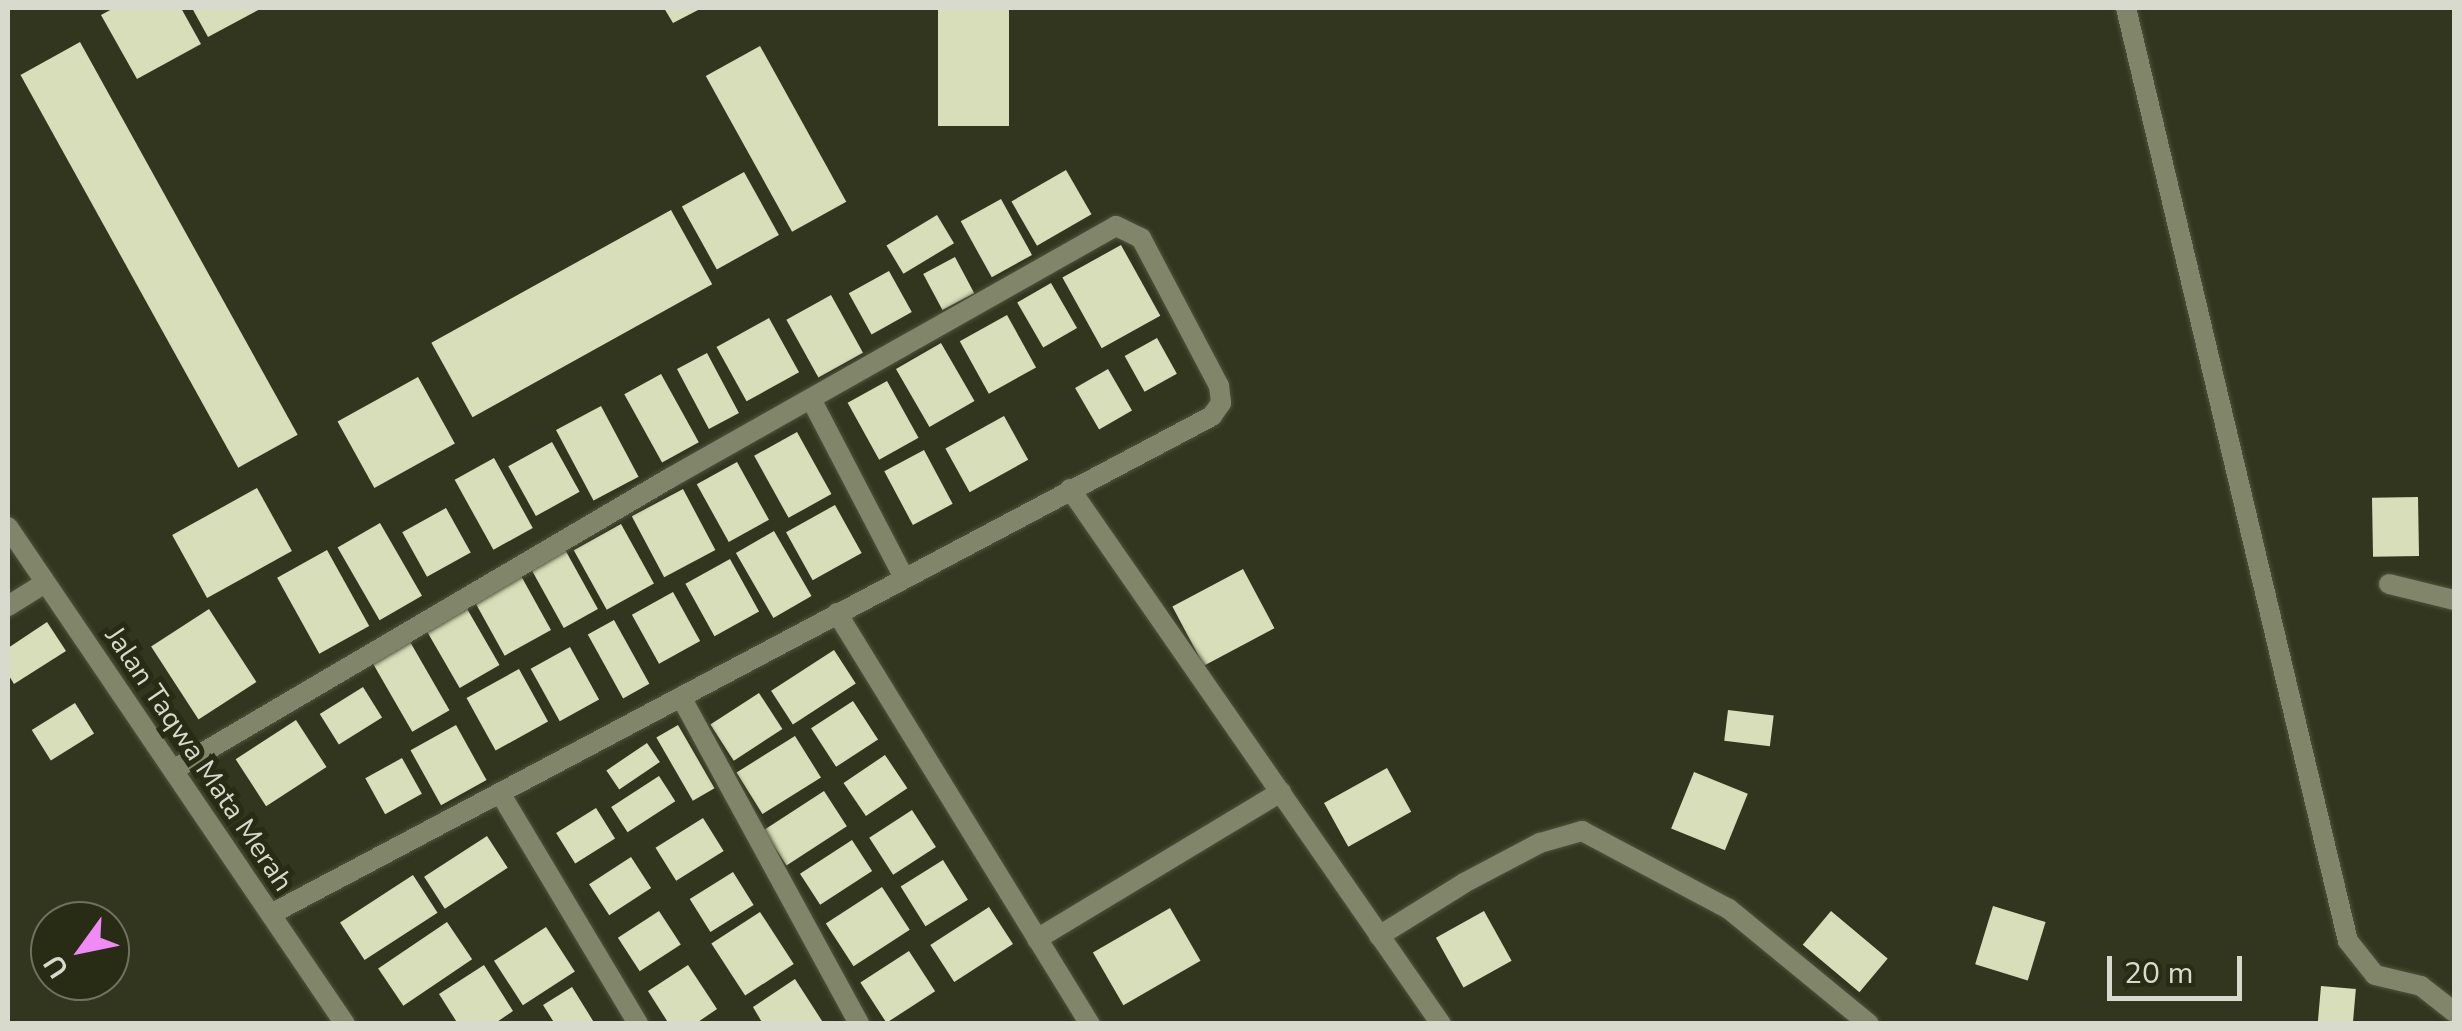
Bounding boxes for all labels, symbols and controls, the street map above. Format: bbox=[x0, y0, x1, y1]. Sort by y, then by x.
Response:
street label: Jalan Taqwa Mata Merah bbox=[98, 621, 300, 897]
north arrow bbox=[30, 901, 130, 1001]
scale bar bbox=[2112, 936, 2247, 998]
text: U bbox=[35, 947, 78, 985]
text: 20 m bbox=[2124, 953, 2193, 994]

